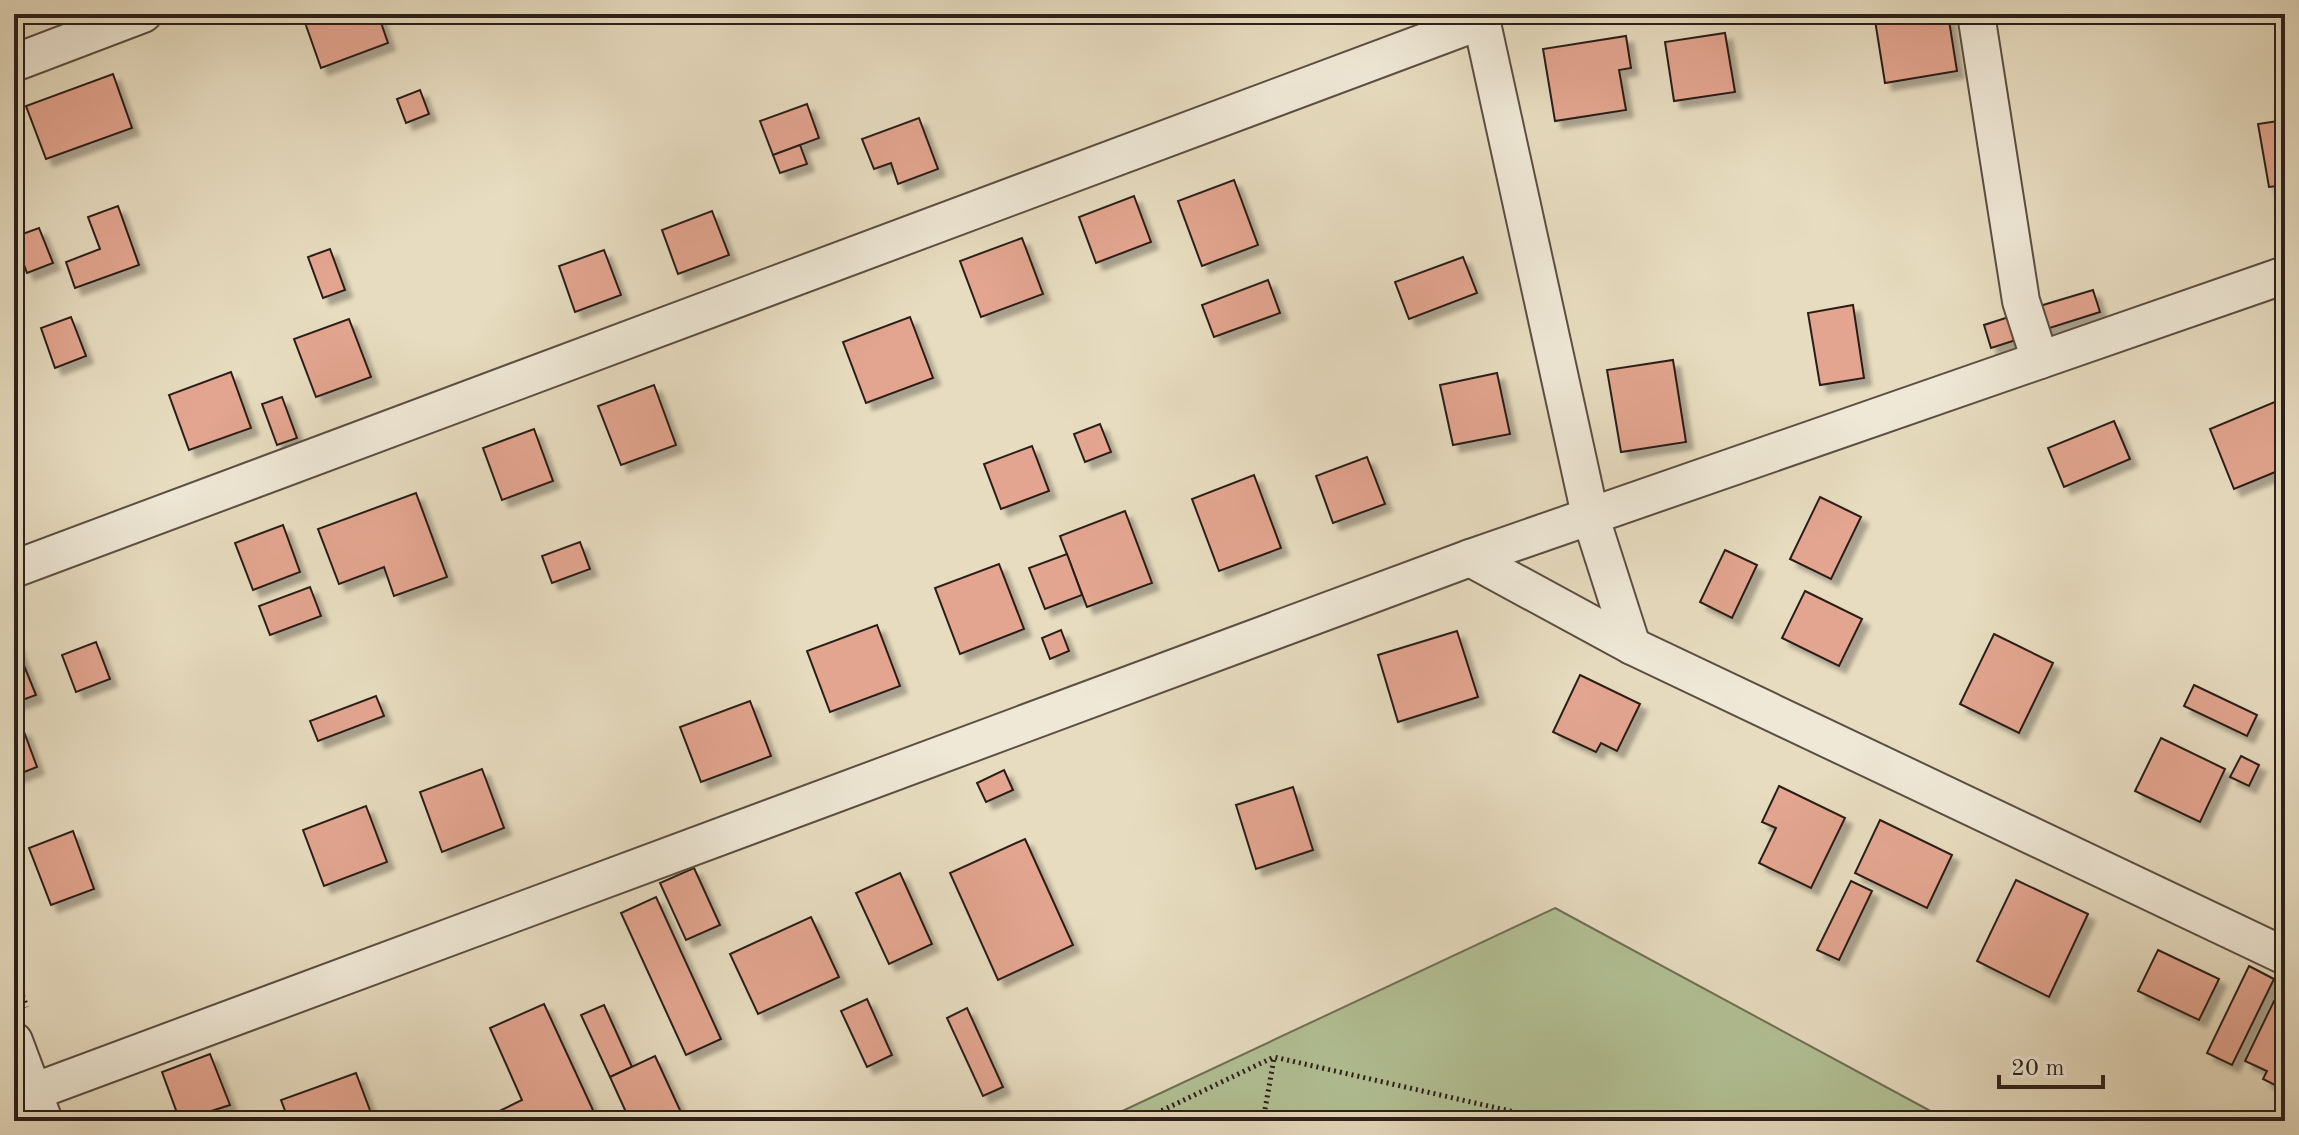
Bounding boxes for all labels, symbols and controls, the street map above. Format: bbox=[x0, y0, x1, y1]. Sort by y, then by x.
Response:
scale bar bbox=[1999, 1039, 2103, 1089]
text: 20 m bbox=[2011, 1057, 2065, 1081]

